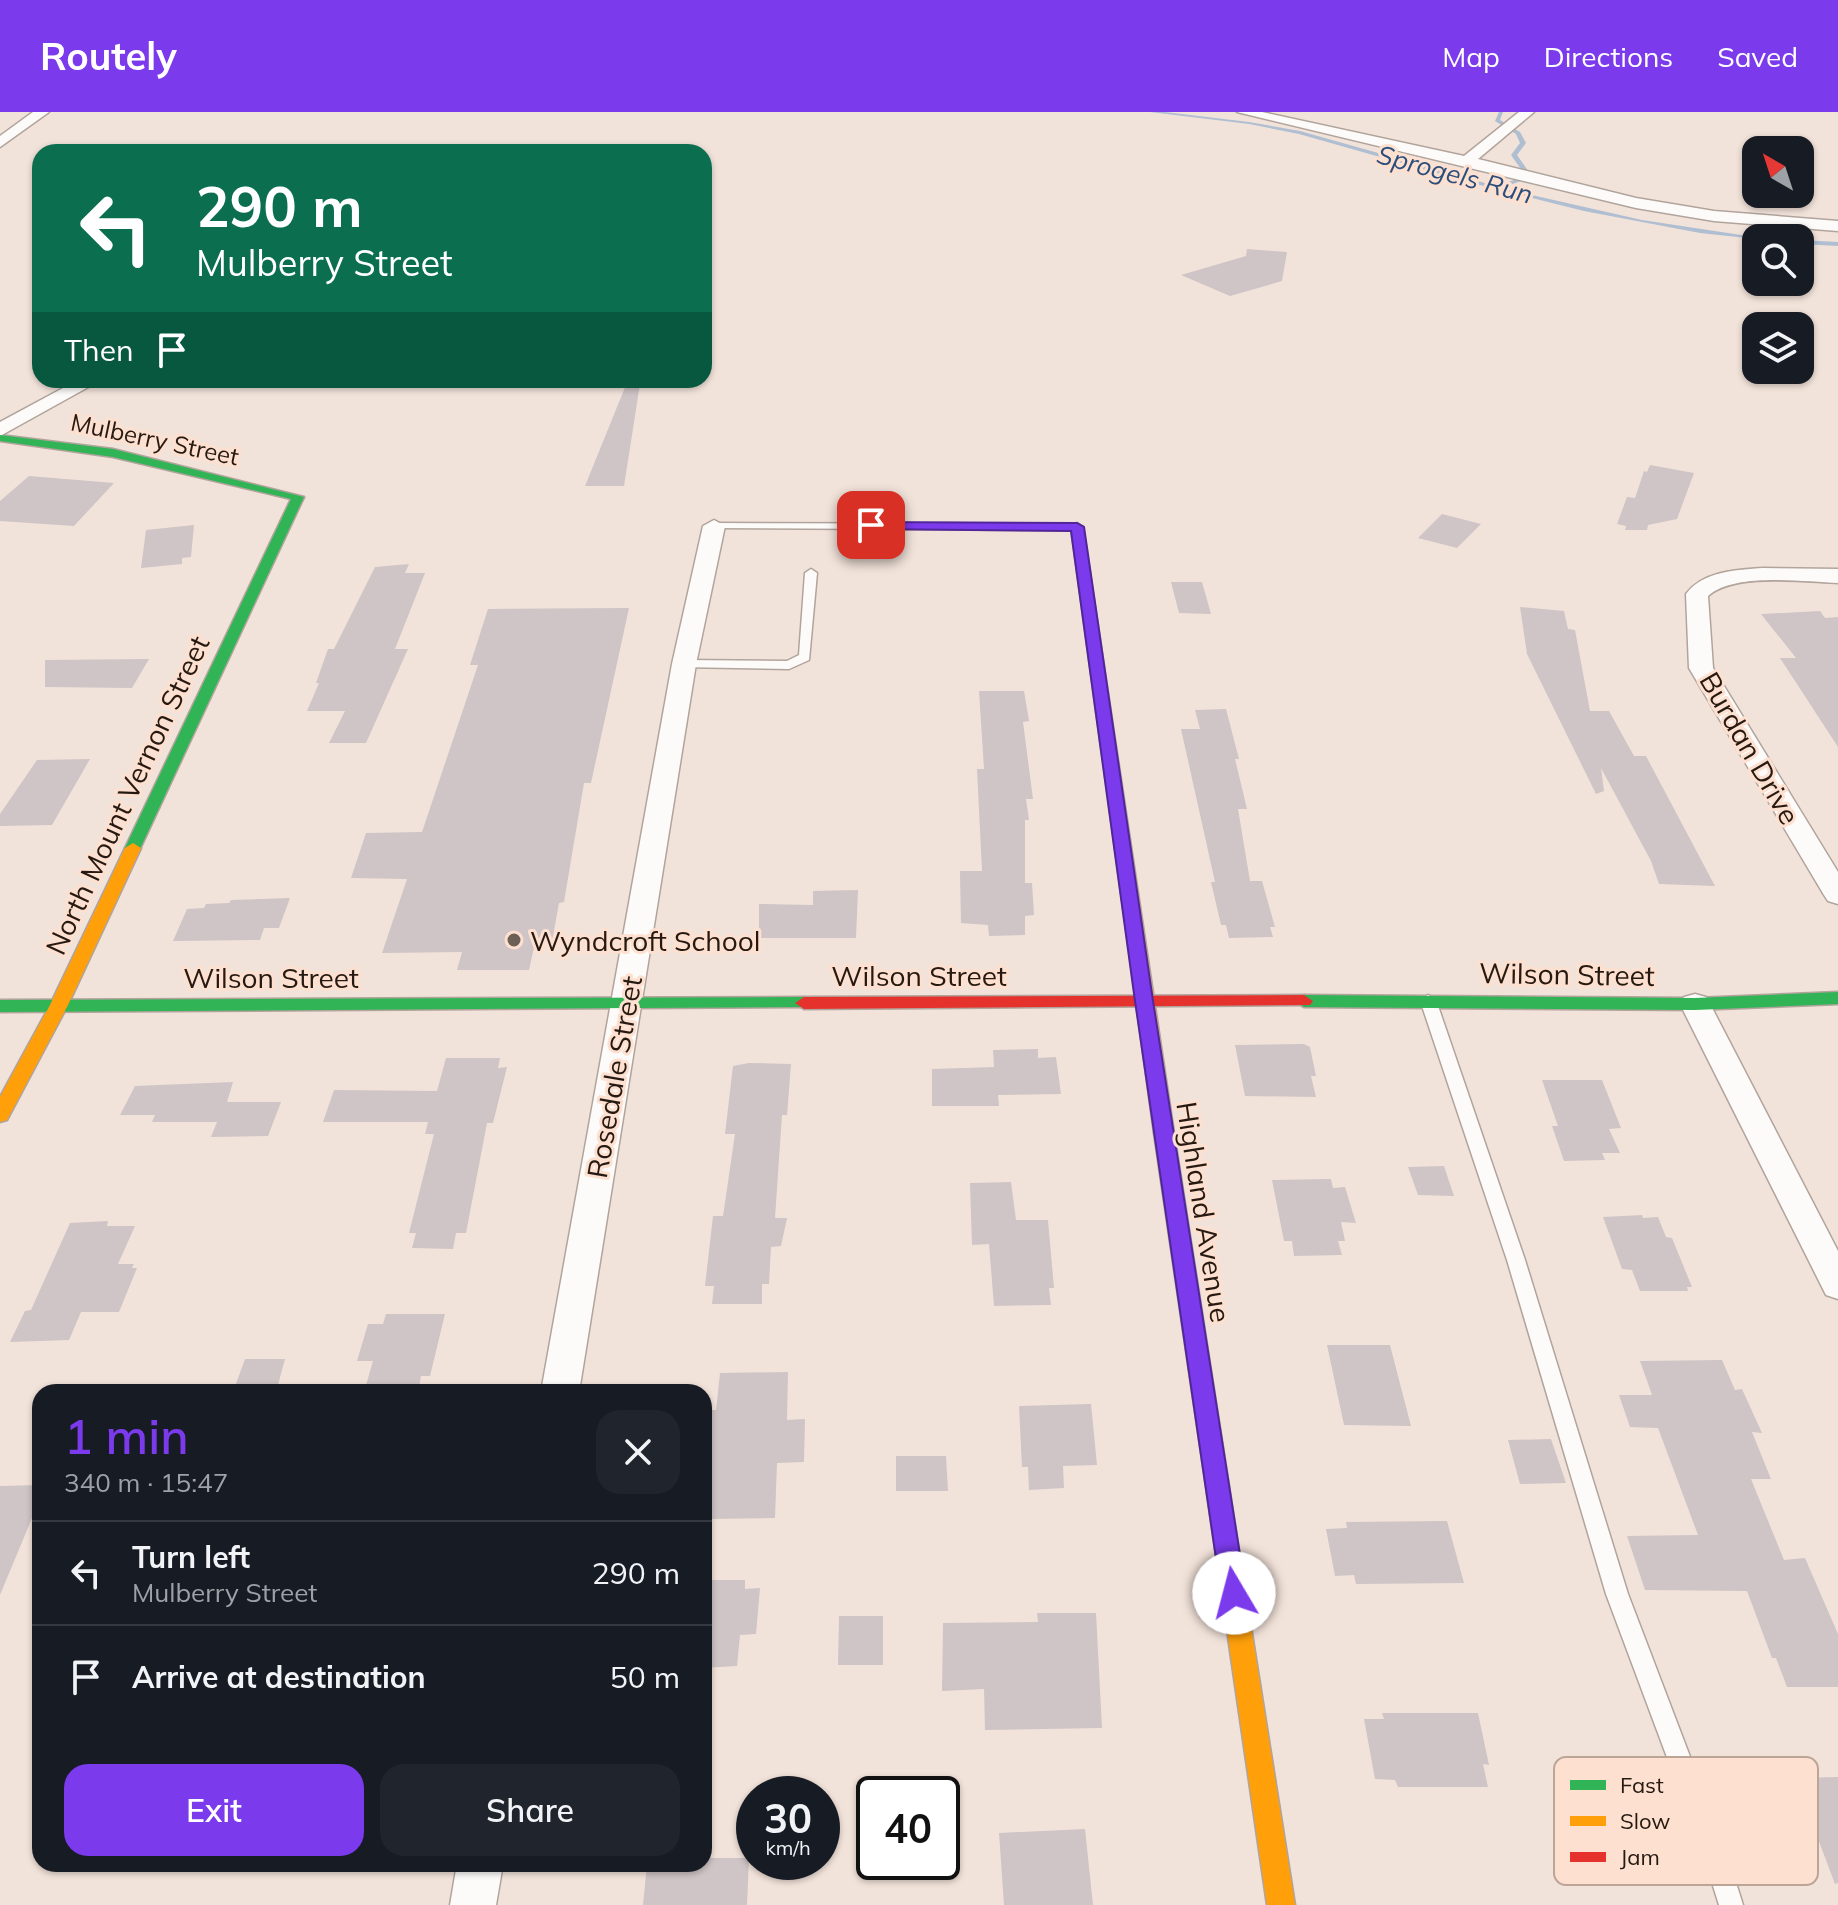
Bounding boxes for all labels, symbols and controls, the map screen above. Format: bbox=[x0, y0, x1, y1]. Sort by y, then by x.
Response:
text: Routely bbox=[40, 32, 177, 80]
text: Map bbox=[1442, 39, 1500, 74]
text: Directions bbox=[1544, 39, 1673, 74]
text: Saved bbox=[1717, 39, 1798, 74]
north arrow bbox=[1742, 136, 1814, 208]
map controls bbox=[1742, 136, 1814, 384]
water label: Sprogels Run bbox=[1374, 137, 1536, 211]
text: 290 m bbox=[196, 171, 363, 241]
icon: left bbox=[64, 176, 168, 280]
button: search bbox=[1742, 224, 1814, 296]
text: Mulberry Street bbox=[196, 240, 453, 285]
button: layers bbox=[1742, 312, 1814, 384]
icon: arrive bbox=[150, 328, 194, 372]
text: Then bbox=[64, 331, 134, 369]
street label: Mulberry Street bbox=[68, 407, 242, 471]
pin bbox=[837, 491, 905, 559]
icon: arrive bbox=[849, 503, 893, 547]
street label: North Mount Vernon Street bbox=[38, 630, 216, 960]
street label: Burdan Drive bbox=[1692, 666, 1808, 830]
place label: Wyndcroft School bbox=[530, 923, 760, 958]
marker: Wyndcroft School bbox=[505, 931, 523, 949]
street label: Wilson Street bbox=[1479, 955, 1655, 993]
street label: Wilson Street bbox=[831, 958, 1007, 993]
street label: Wilson Street bbox=[183, 960, 359, 995]
street label: Rosedale Street bbox=[579, 973, 649, 1181]
street label: Highland Avenue bbox=[1169, 1099, 1239, 1325]
text: 1 min bbox=[64, 1406, 189, 1466]
button: close bbox=[596, 1410, 680, 1494]
text: 340 m · 15:47 bbox=[64, 1466, 228, 1499]
text: Turn left bbox=[132, 1538, 250, 1576]
icon: left bbox=[64, 1551, 108, 1595]
position arrow bbox=[1192, 1551, 1276, 1635]
text: 290 m bbox=[592, 1554, 680, 1592]
text: Mulberry Street bbox=[132, 1576, 317, 1609]
icon: arrive bbox=[64, 1655, 108, 1699]
text: Arrive at destination bbox=[132, 1658, 426, 1696]
text: 50 m bbox=[610, 1658, 680, 1696]
legend bbox=[1554, 1757, 1818, 1885]
button: Exit bbox=[64, 1764, 364, 1856]
button: Share bbox=[380, 1764, 680, 1856]
text: Fast bbox=[1620, 1771, 1664, 1799]
speed limit sign: 40 bbox=[856, 1776, 960, 1880]
text: 30 bbox=[764, 1793, 812, 1843]
text: Slow bbox=[1620, 1807, 1670, 1835]
text: km/h bbox=[765, 1835, 811, 1860]
text: Jam bbox=[1620, 1843, 1660, 1871]

